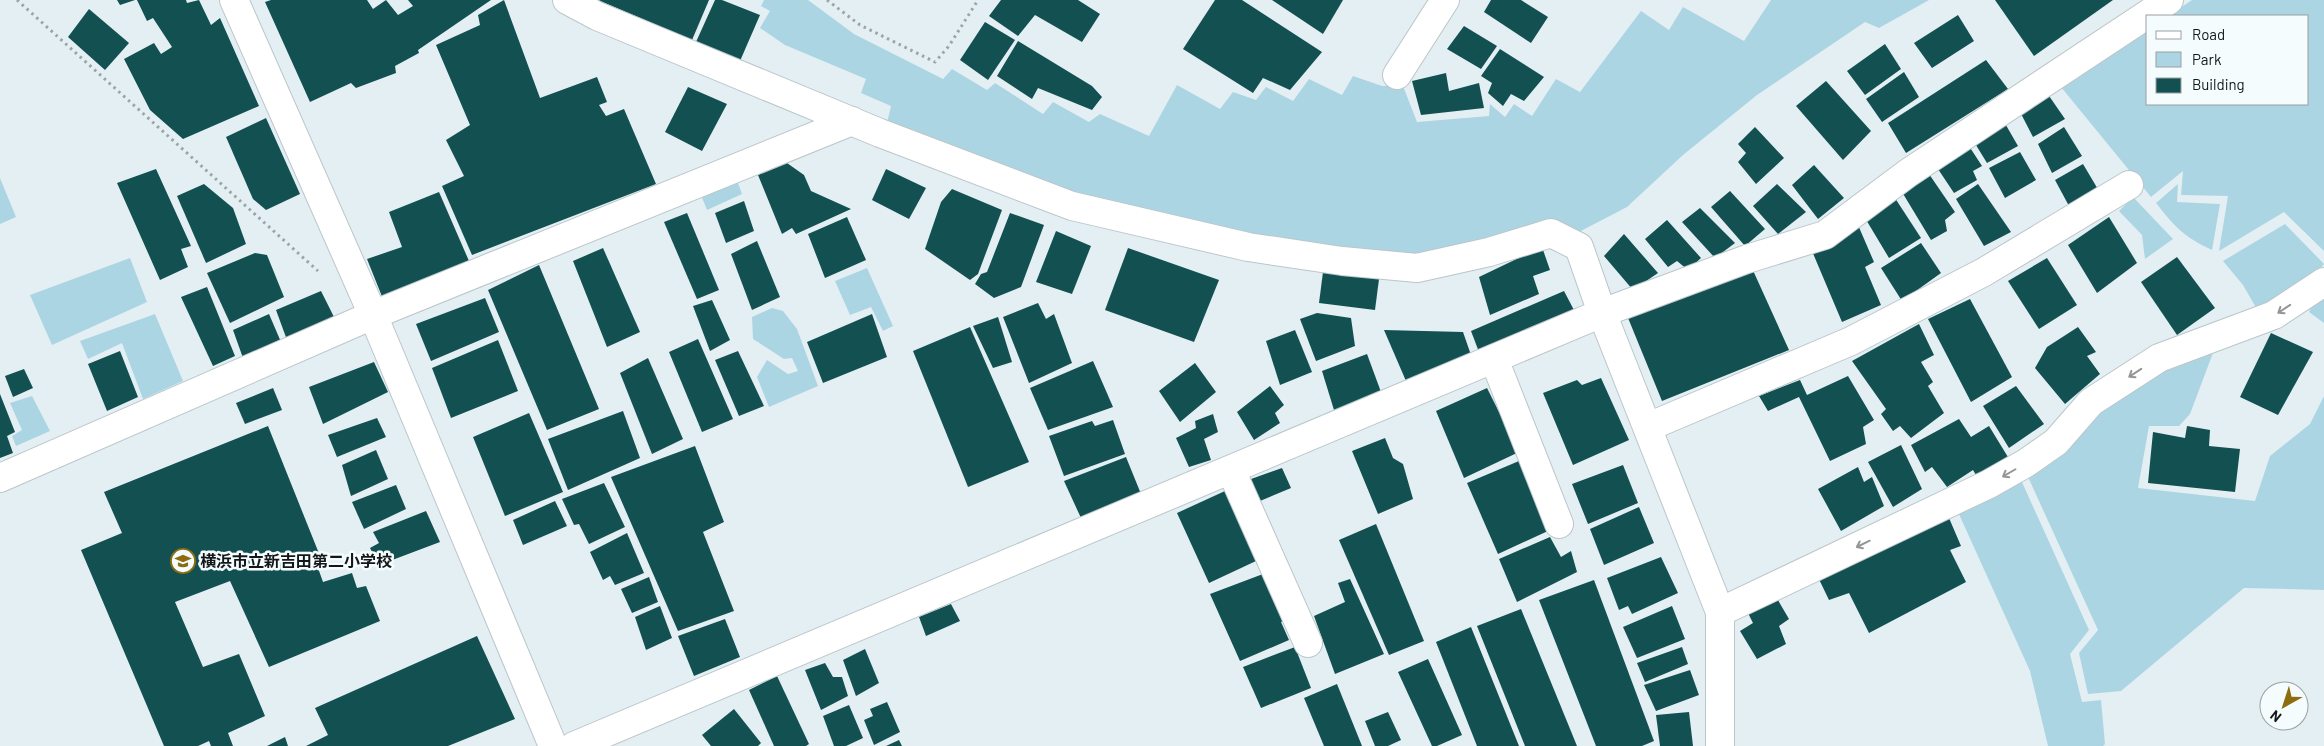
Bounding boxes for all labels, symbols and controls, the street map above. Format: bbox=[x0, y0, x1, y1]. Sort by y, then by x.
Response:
legend bbox=[2146, 15, 2309, 105]
text: Road bbox=[2192, 25, 2225, 43]
text: Park bbox=[2192, 50, 2222, 68]
text: Building bbox=[2192, 75, 2245, 93]
one-way arrow bbox=[2277, 304, 2291, 314]
one-way arrow bbox=[2128, 368, 2142, 378]
one-way arrow bbox=[2002, 468, 2016, 478]
one-way arrow bbox=[1856, 540, 1871, 549]
school or university icon: 横浜市立新吉田第二小学校 bbox=[170, 548, 196, 574]
place label: 横浜市立新吉田第二小学校 bbox=[200, 551, 392, 570]
north arrow bbox=[2259, 681, 2309, 731]
text: N bbox=[2267, 707, 2284, 726]

